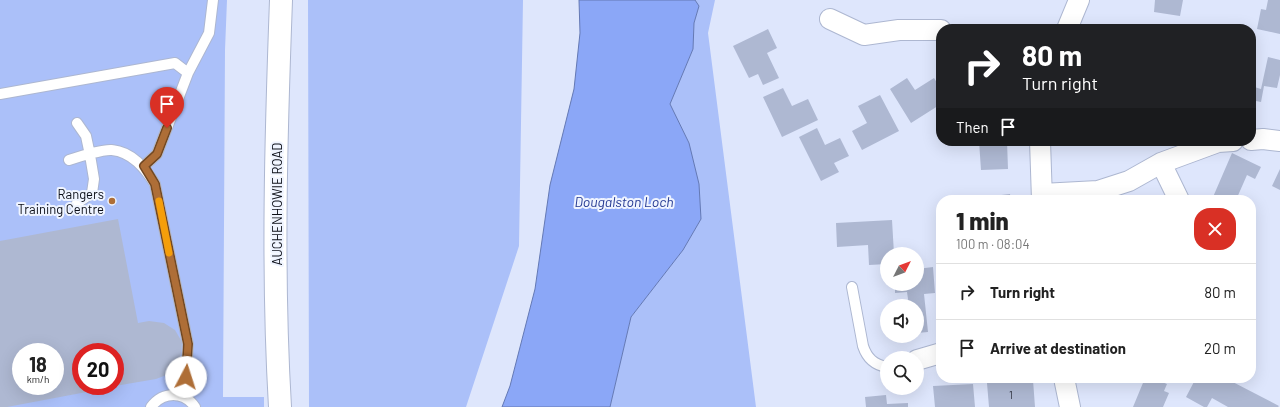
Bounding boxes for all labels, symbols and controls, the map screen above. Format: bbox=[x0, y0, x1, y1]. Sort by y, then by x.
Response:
text: 80 m bbox=[1022, 38, 1082, 72]
icon: right bbox=[956, 40, 1008, 92]
text: Turn right bbox=[1022, 72, 1098, 94]
pin bbox=[150, 87, 184, 128]
icon: arrive bbox=[156, 93, 178, 115]
icon: arrive bbox=[997, 116, 1019, 138]
text: Then bbox=[956, 118, 989, 136]
street label: AUCHENHOWIE ROAD bbox=[269, 143, 285, 265]
place label: Rangers Training Centre bbox=[18, 186, 104, 217]
water label: Dougalston Loch bbox=[574, 193, 674, 210]
marker: Rangers Training Centre bbox=[107, 196, 117, 206]
text: 1 min bbox=[956, 206, 1009, 235]
button: close bbox=[1194, 208, 1236, 250]
text: 100 m · 08:04 bbox=[956, 236, 1030, 252]
north arrow bbox=[880, 247, 924, 291]
map controls bbox=[880, 247, 924, 395]
icon: right bbox=[956, 281, 978, 303]
text: Turn right bbox=[990, 283, 1055, 301]
text: 80 m bbox=[1204, 283, 1236, 301]
button: sound bbox=[880, 299, 924, 343]
icon: arrive bbox=[956, 337, 978, 359]
text: Arrive at destination bbox=[990, 339, 1126, 357]
text: 20 m bbox=[1204, 339, 1236, 357]
speed limit sign: 20 bbox=[72, 343, 124, 395]
button: search bbox=[880, 351, 924, 395]
text: 18 bbox=[29, 352, 47, 376]
position arrow bbox=[165, 356, 207, 398]
text: km/h bbox=[27, 373, 49, 385]
house number: 1 bbox=[1009, 388, 1013, 401]

